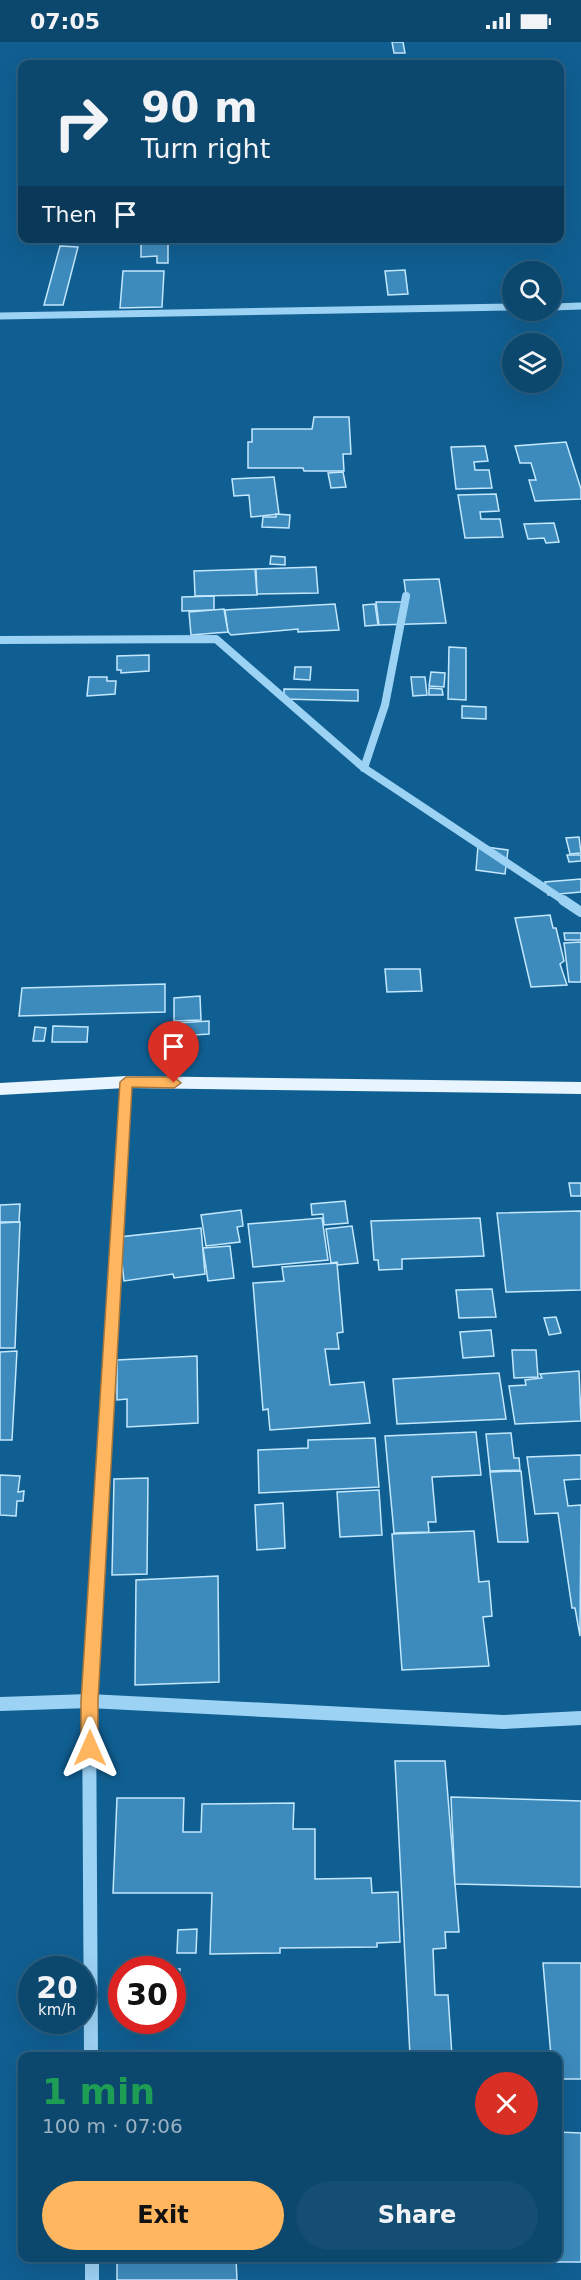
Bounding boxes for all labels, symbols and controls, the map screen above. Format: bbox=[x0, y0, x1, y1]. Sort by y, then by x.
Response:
text: 07:05 bbox=[30, 9, 100, 34]
text: 90 m bbox=[141, 83, 258, 132]
icon: right bbox=[42, 84, 120, 162]
text: Turn right bbox=[141, 133, 270, 164]
icon: arrive bbox=[109, 198, 142, 231]
text: Then bbox=[42, 202, 97, 227]
map controls bbox=[502, 261, 562, 393]
button: search bbox=[502, 261, 562, 321]
button: layers bbox=[502, 333, 562, 393]
pin bbox=[148, 1021, 199, 1083]
icon: arrive bbox=[157, 1030, 190, 1063]
position arrow bbox=[58, 1716, 122, 1780]
speed limit sign: 30 bbox=[108, 1956, 186, 2034]
text: 20 bbox=[36, 1970, 78, 2005]
text: km/h bbox=[38, 2001, 76, 2019]
text: 1 min bbox=[42, 2071, 155, 2112]
button: close bbox=[475, 2072, 538, 2135]
text: 100 m · 07:06 bbox=[42, 2114, 183, 2138]
button: Exit bbox=[42, 2181, 284, 2250]
button: Share bbox=[296, 2181, 538, 2250]

